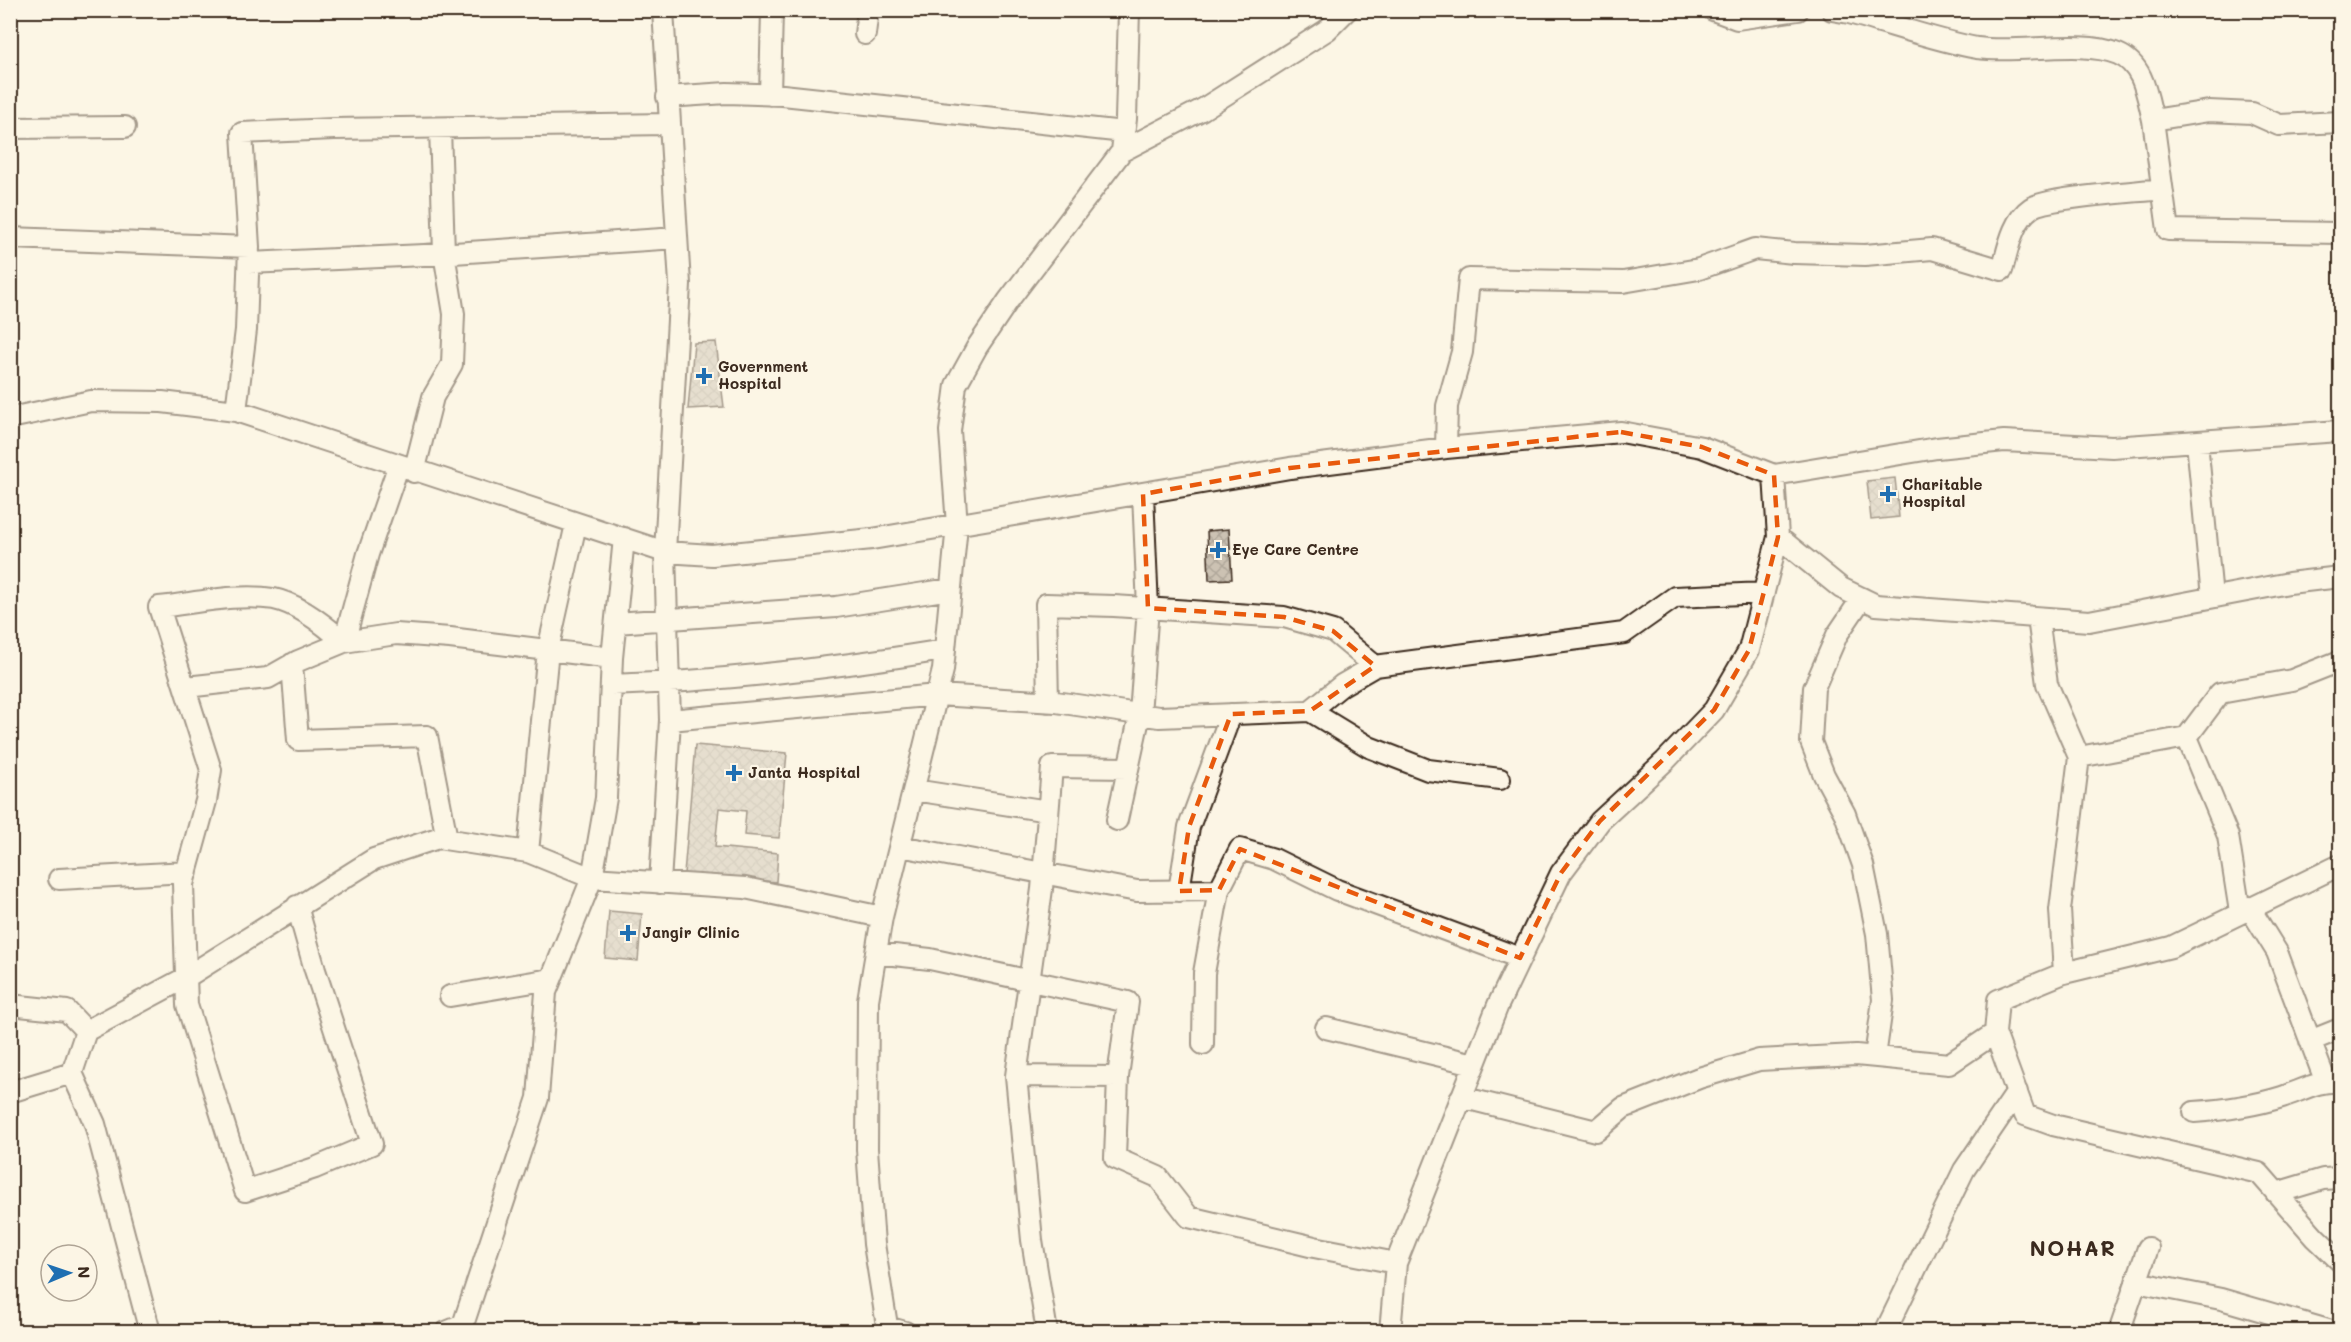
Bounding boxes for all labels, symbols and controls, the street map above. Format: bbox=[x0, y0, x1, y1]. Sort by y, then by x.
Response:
place label: Government Hospital bbox=[718, 356, 809, 393]
marker: Government Hospital bbox=[695, 367, 713, 385]
place label: Charitable Hospital bbox=[1902, 474, 1982, 511]
marker: Charitable Hospital bbox=[1879, 485, 1897, 503]
place label: Eye Care Centre bbox=[1232, 539, 1359, 559]
marker: Eye Care Centre bbox=[1209, 541, 1227, 559]
place label: Janta Hospital bbox=[748, 762, 860, 782]
marker: Janta Hospital bbox=[725, 764, 743, 782]
place label: Jangir Clinic bbox=[642, 922, 740, 942]
marker: Jangir Clinic bbox=[619, 924, 637, 942]
district label: NOHAR bbox=[2030, 1234, 2116, 1261]
north arrow bbox=[39, 1243, 99, 1303]
text: N bbox=[74, 1266, 95, 1279]

